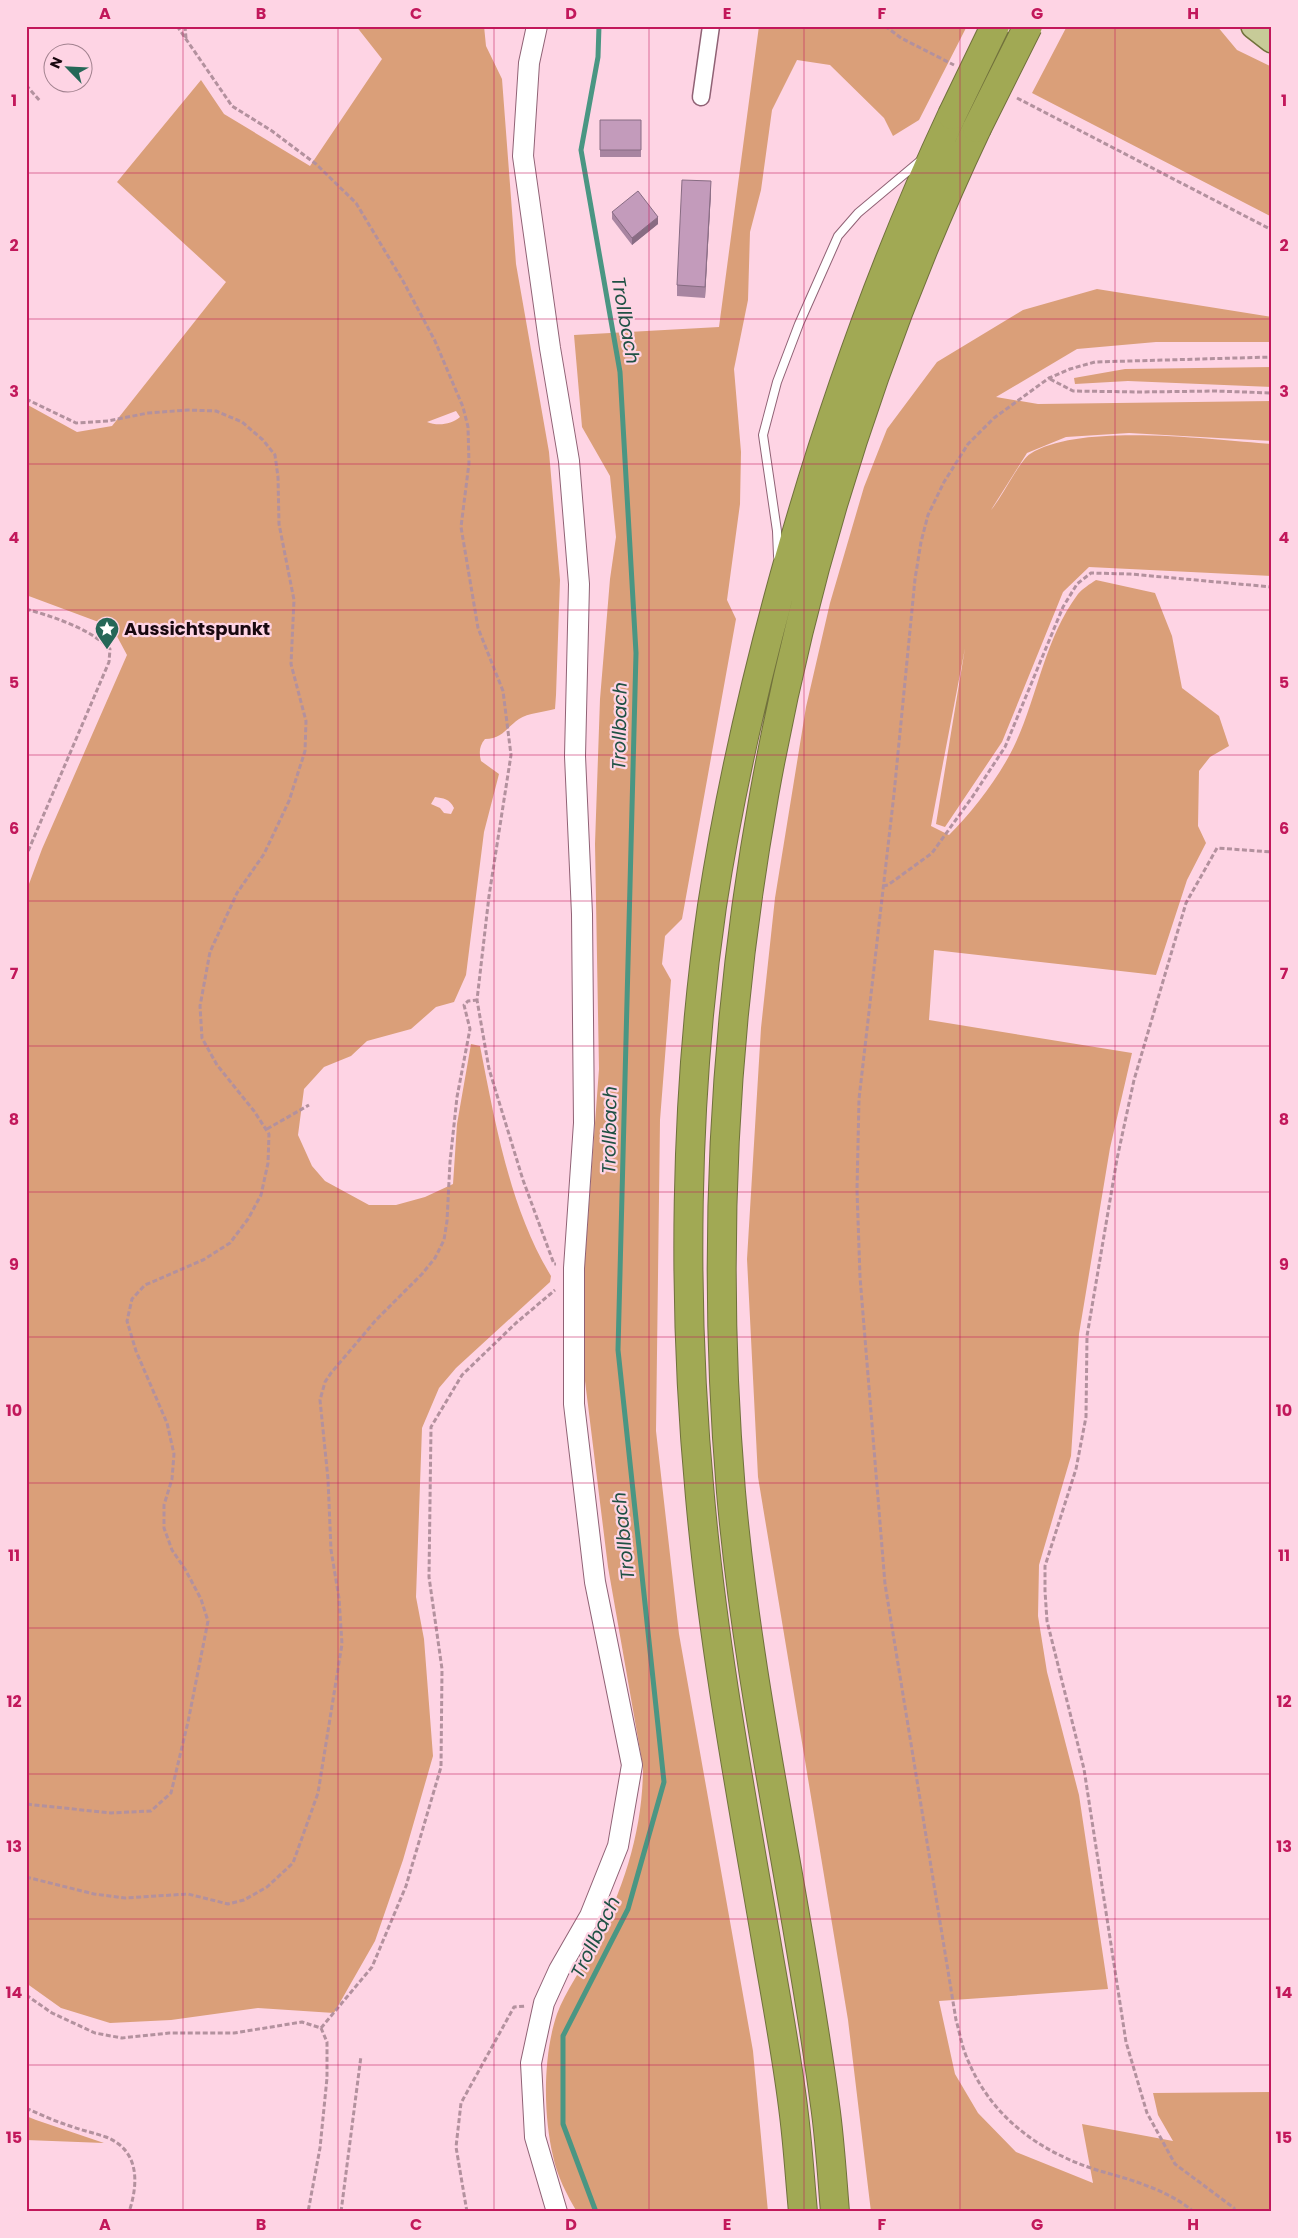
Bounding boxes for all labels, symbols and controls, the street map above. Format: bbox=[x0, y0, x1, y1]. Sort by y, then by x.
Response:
text: A bbox=[99, 2, 111, 25]
text: B bbox=[256, 2, 266, 25]
text: C bbox=[410, 2, 422, 25]
text: D bbox=[565, 2, 577, 25]
text: E bbox=[723, 2, 731, 25]
text: F bbox=[878, 2, 887, 25]
text: G bbox=[1031, 2, 1043, 25]
text: H bbox=[1187, 2, 1199, 25]
north arrow bbox=[42, 42, 92, 92]
text: N bbox=[45, 54, 67, 72]
text: 1 bbox=[11, 89, 17, 112]
text: 1 bbox=[1281, 89, 1287, 112]
text: 2 bbox=[9, 234, 19, 257]
text: 2 bbox=[1279, 234, 1289, 257]
water label: Trollbach bbox=[605, 274, 646, 366]
text: 3 bbox=[9, 380, 19, 403]
text: 3 bbox=[1279, 380, 1289, 403]
text: 4 bbox=[9, 526, 20, 549]
text: 4 bbox=[1279, 526, 1290, 549]
place icon: Aussichtspunkt bbox=[94, 616, 120, 650]
place label: Aussichtspunkt bbox=[124, 616, 270, 641]
text: 5 bbox=[9, 671, 19, 694]
text: 5 bbox=[1279, 671, 1289, 694]
water label: Trollbach bbox=[605, 682, 634, 770]
text: 6 bbox=[9, 817, 19, 840]
text: 6 bbox=[1279, 817, 1289, 840]
text: 7 bbox=[10, 962, 19, 985]
text: 7 bbox=[1280, 962, 1289, 985]
water label: Trollbach bbox=[595, 1086, 624, 1174]
text: 8 bbox=[9, 1108, 19, 1131]
text: 8 bbox=[1279, 1108, 1289, 1131]
text: 9 bbox=[9, 1253, 19, 1276]
text: 9 bbox=[1279, 1253, 1289, 1276]
text: 10 bbox=[6, 1399, 22, 1422]
text: 10 bbox=[1276, 1399, 1292, 1422]
water label: Trollbach bbox=[605, 1491, 642, 1581]
text: 11 bbox=[8, 1544, 20, 1567]
text: 11 bbox=[1278, 1544, 1290, 1567]
text: 12 bbox=[6, 1690, 22, 1713]
text: 12 bbox=[1276, 1690, 1292, 1713]
text: 13 bbox=[6, 1835, 22, 1858]
text: 13 bbox=[1276, 1835, 1292, 1858]
water label: Trollbach bbox=[564, 1892, 627, 1983]
text: 14 bbox=[6, 1981, 23, 2004]
text: 14 bbox=[1276, 1981, 1293, 2004]
text: 15 bbox=[6, 2126, 22, 2149]
text: 15 bbox=[1276, 2126, 1292, 2149]
text: A bbox=[99, 2213, 111, 2236]
text: B bbox=[256, 2213, 266, 2236]
text: C bbox=[410, 2213, 422, 2236]
text: D bbox=[565, 2213, 577, 2236]
text: E bbox=[723, 2213, 731, 2236]
text: F bbox=[878, 2213, 887, 2236]
text: G bbox=[1031, 2213, 1043, 2236]
text: H bbox=[1187, 2213, 1199, 2236]

